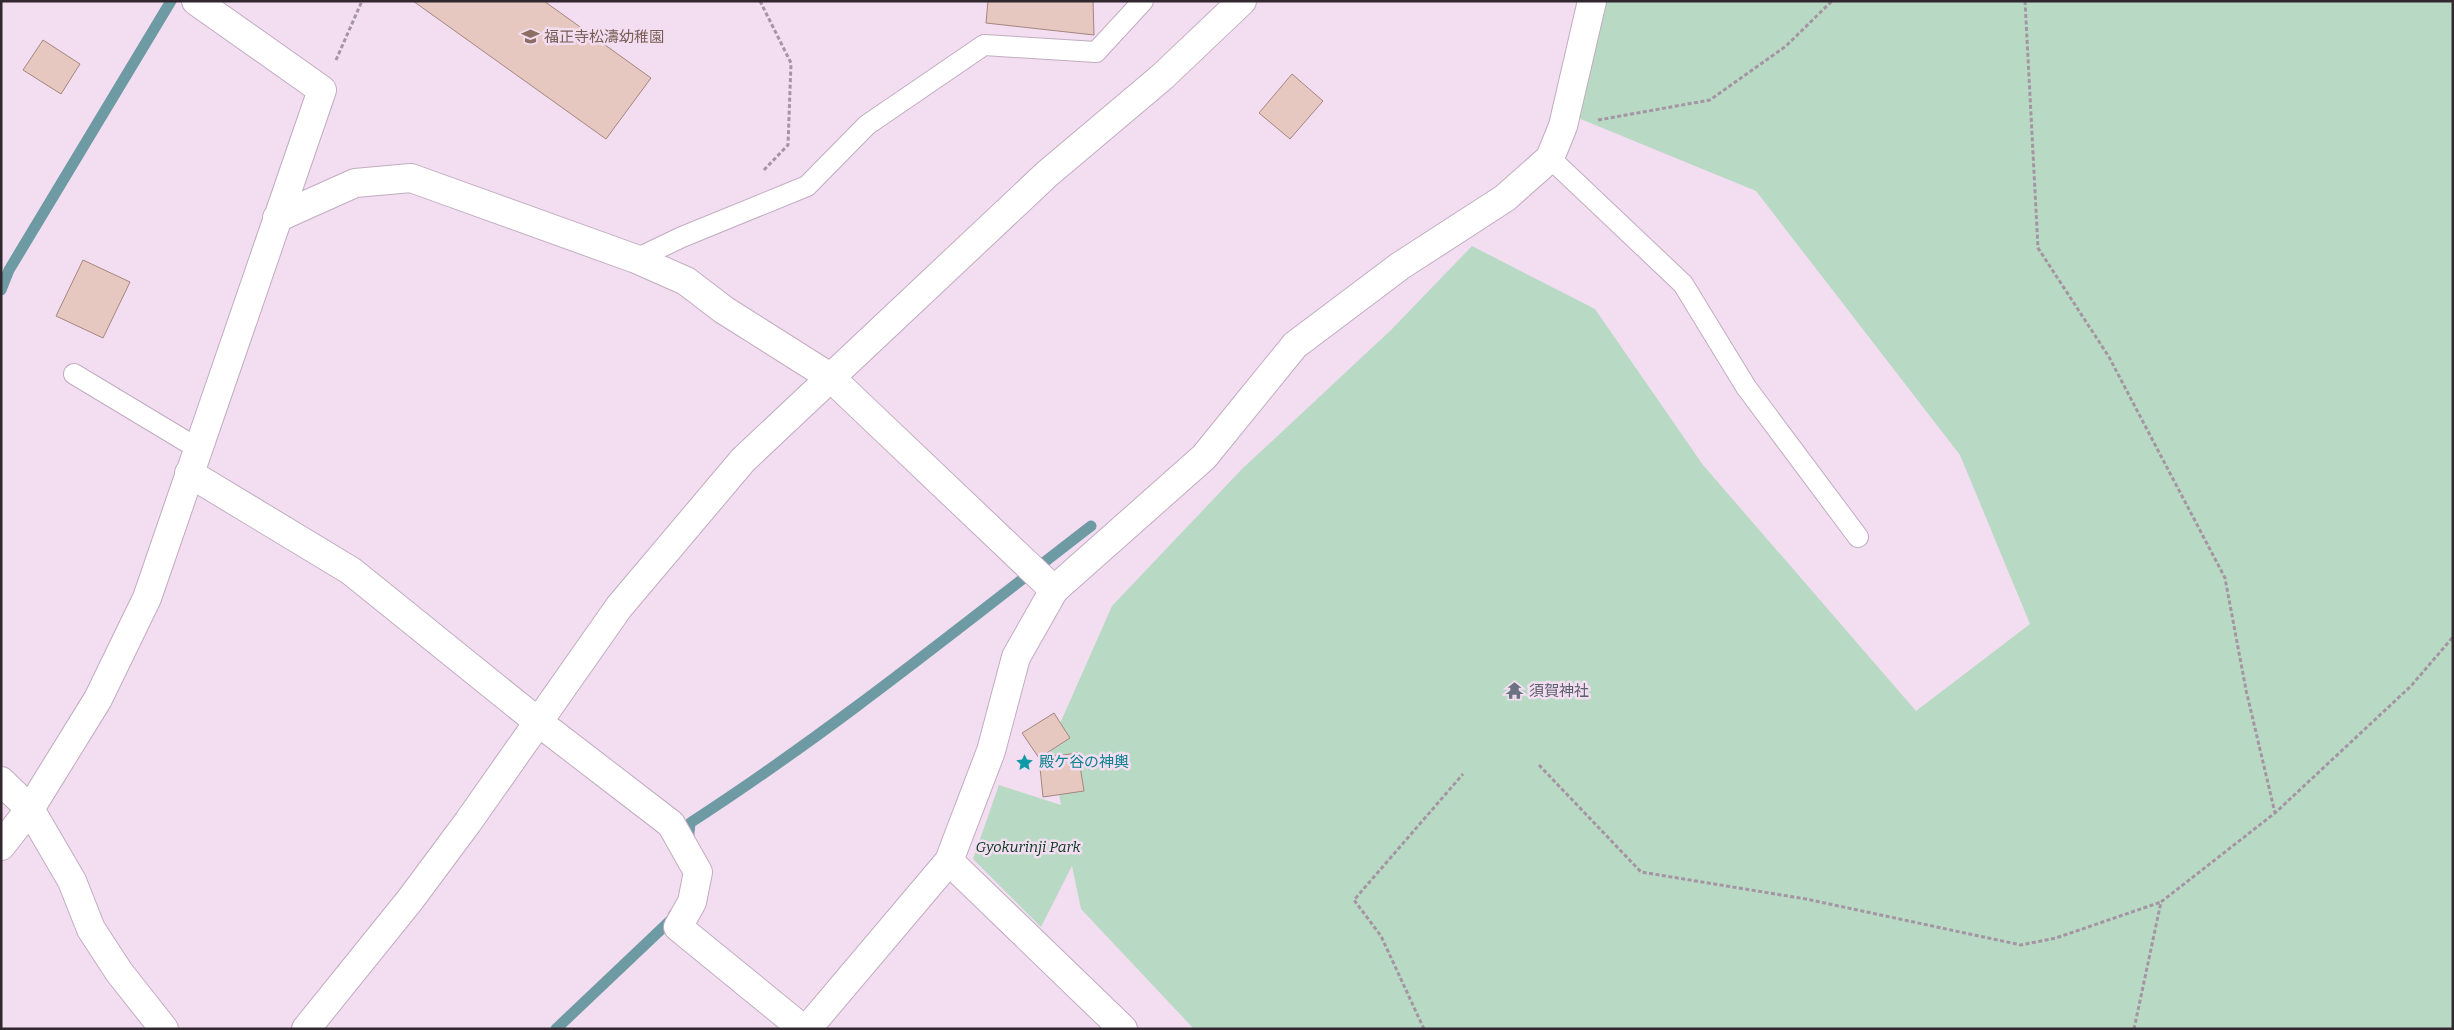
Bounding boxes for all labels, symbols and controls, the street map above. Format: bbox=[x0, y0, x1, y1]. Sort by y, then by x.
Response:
school or university icon: 福正寺松濤幼稚園 bbox=[520, 27, 540, 47]
place label: 福正寺松濤幼稚園 bbox=[544, 28, 664, 46]
temple icon: 須賀神社 bbox=[1505, 681, 1525, 701]
place label: 須賀神社 bbox=[1529, 682, 1589, 700]
place icon: 殿ケ谷の神輿 bbox=[1015, 752, 1035, 772]
place label: 殿ケ谷の神輿 bbox=[1039, 753, 1129, 771]
park label: Gyokurinji Park bbox=[975, 838, 1081, 856]

